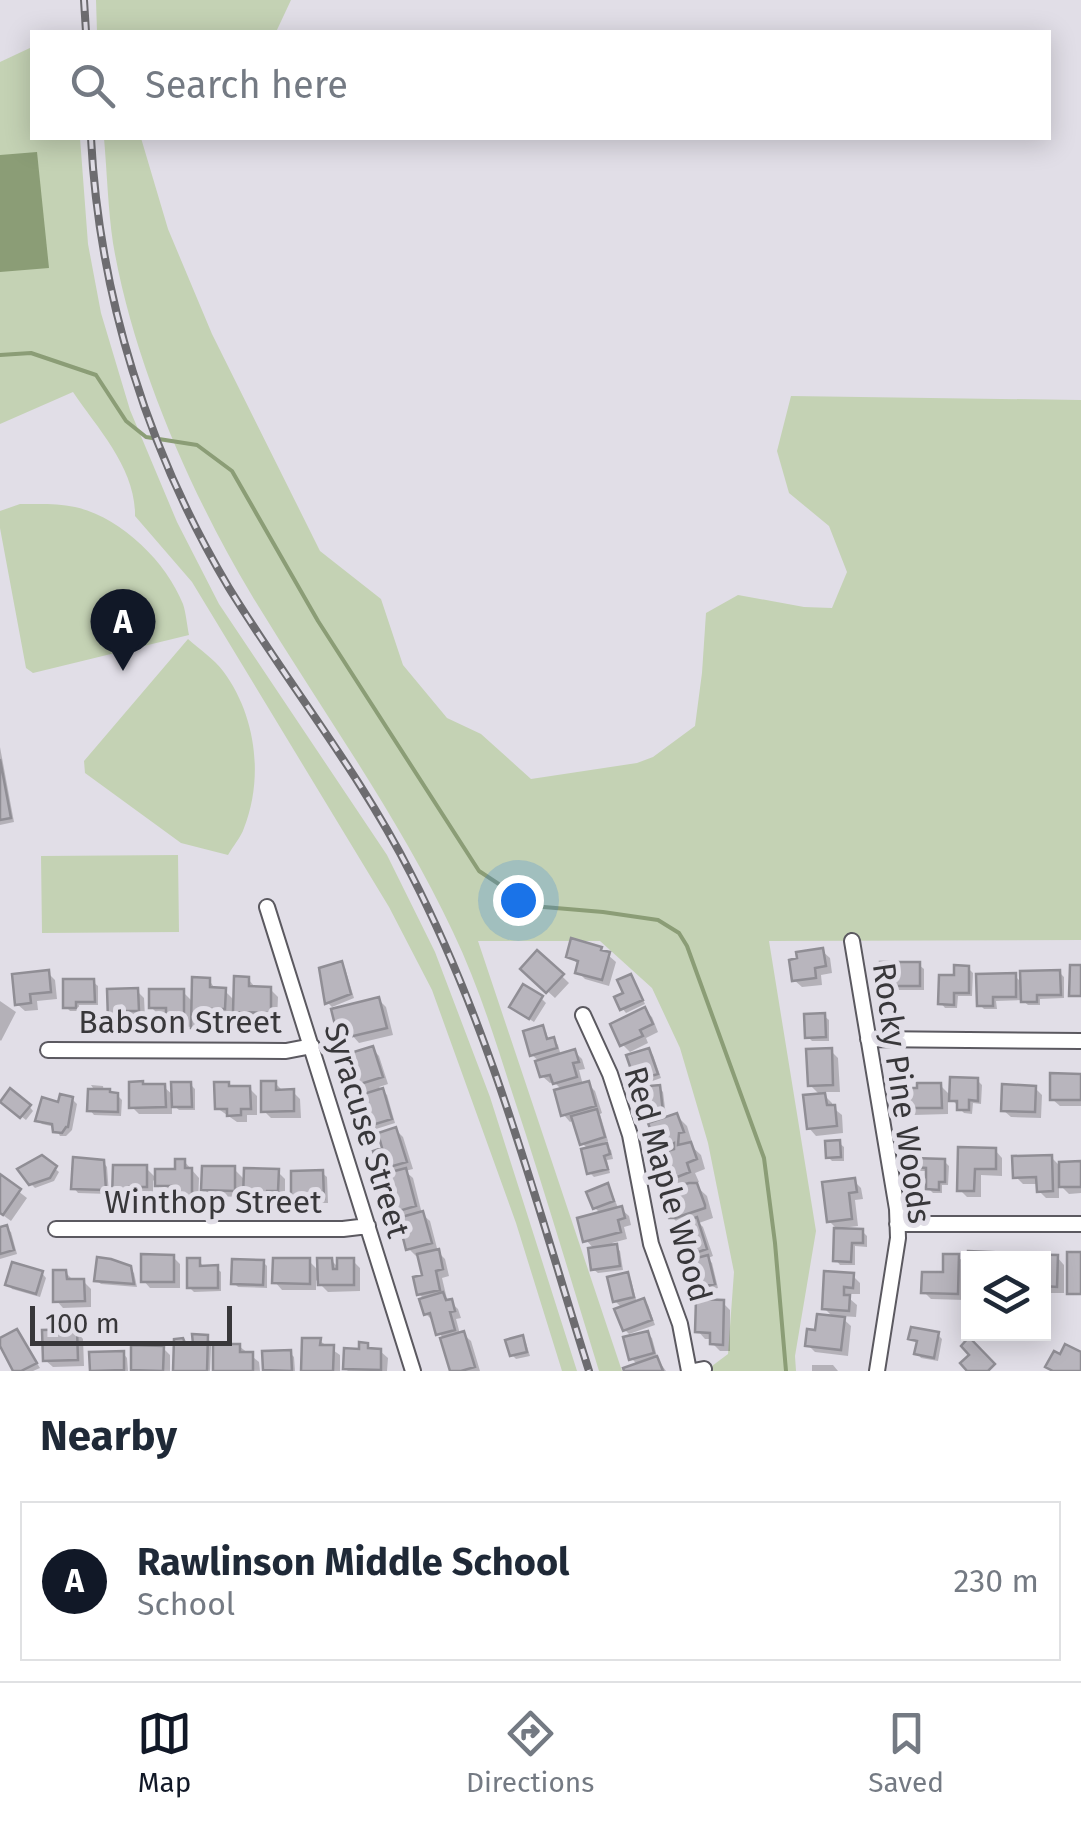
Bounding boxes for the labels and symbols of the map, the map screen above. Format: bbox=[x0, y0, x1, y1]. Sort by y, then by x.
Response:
pin: A bbox=[90, 588, 156, 671]
your location bbox=[493, 875, 544, 926]
street label: Rocky Pine Woods bbox=[865, 960, 939, 1226]
street label: Babson Street bbox=[78, 1003, 282, 1041]
street label: Syracuse Street bbox=[316, 1018, 418, 1243]
street label: Red Maple Wood bbox=[616, 1062, 720, 1306]
street label: Winthop Street bbox=[104, 1183, 322, 1221]
scale bar bbox=[30, 1301, 232, 1346]

